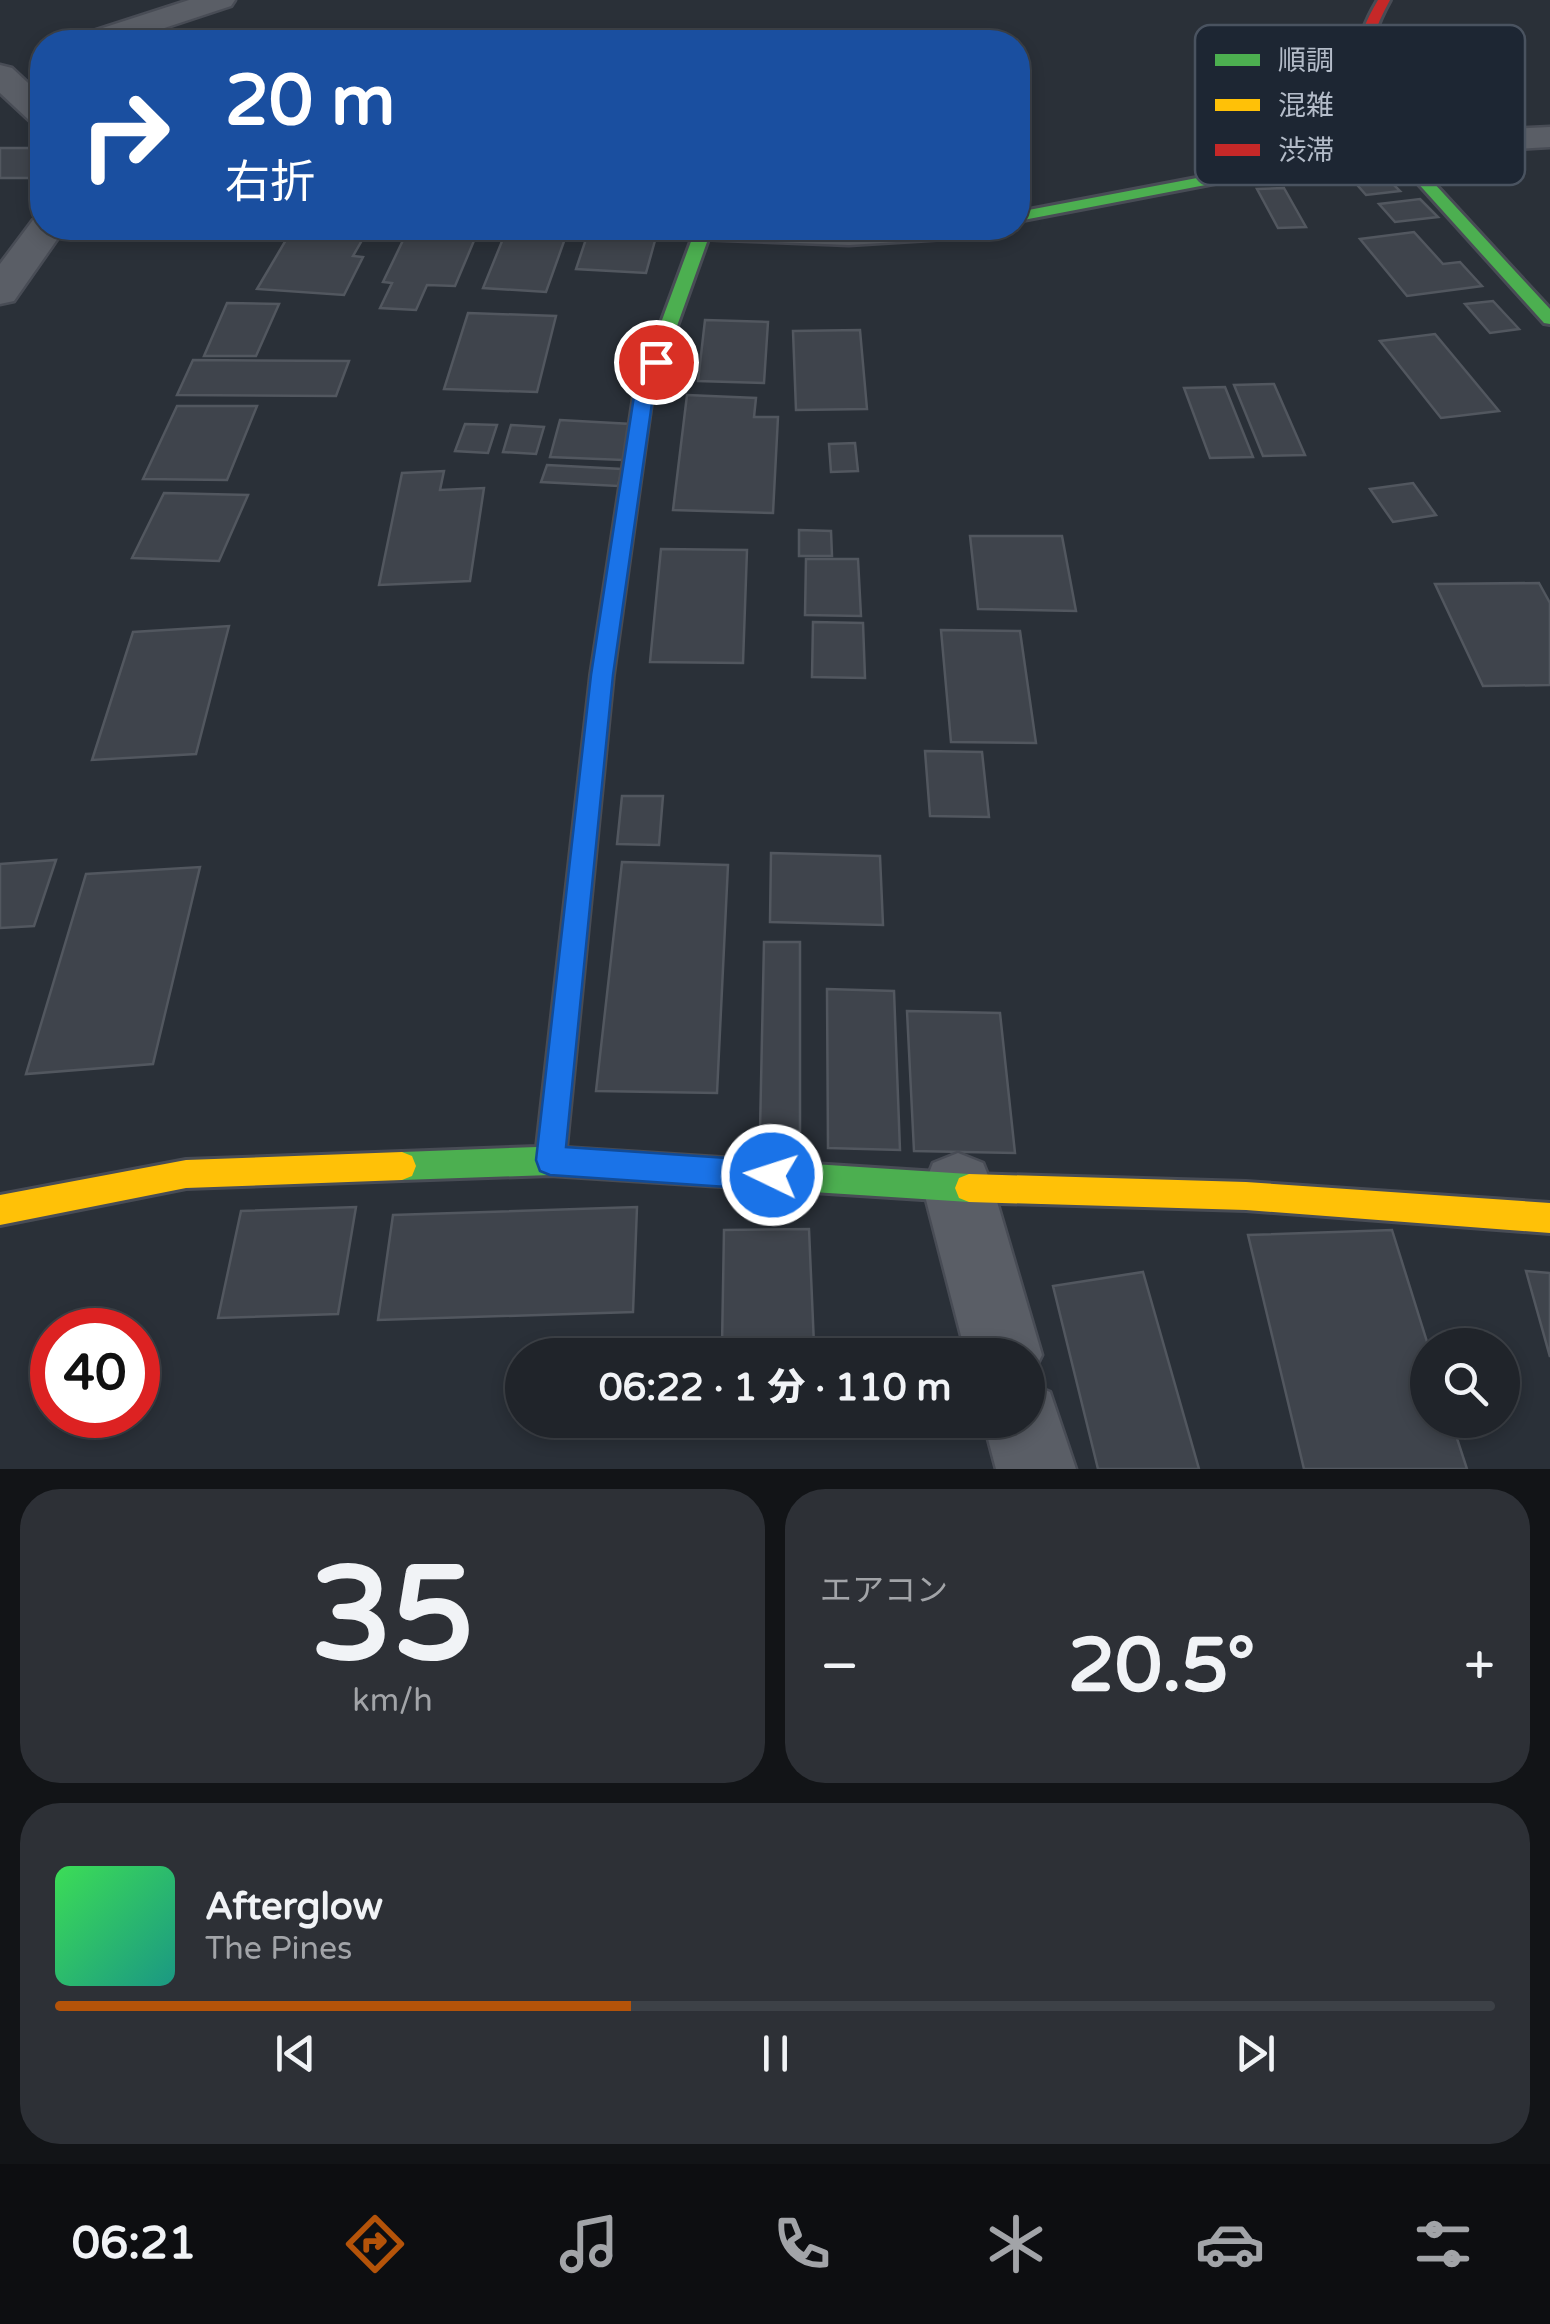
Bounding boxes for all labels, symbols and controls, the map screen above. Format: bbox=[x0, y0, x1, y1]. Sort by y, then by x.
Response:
legend bbox=[1195, 25, 1525, 185]
text: 順調 bbox=[1278, 44, 1334, 78]
text: 20 m bbox=[225, 60, 395, 144]
icon: right bbox=[60, 70, 190, 200]
text: 混雑 bbox=[1278, 89, 1334, 123]
text: 渋滞 bbox=[1278, 134, 1334, 168]
text: 右折 bbox=[225, 156, 315, 210]
pin bbox=[614, 320, 699, 405]
icon: arrive bbox=[629, 335, 684, 390]
position arrow bbox=[720, 1123, 824, 1227]
speed limit sign: 40 bbox=[30, 1308, 160, 1438]
map controls bbox=[1410, 1328, 1520, 1438]
button: search bbox=[1410, 1328, 1520, 1438]
text: 06:22 · 1 分 · 110 m bbox=[599, 1365, 951, 1411]
text: 35 bbox=[311, 1539, 474, 1695]
text: エアコン bbox=[820, 1572, 948, 1610]
text: 20.5° bbox=[1068, 1621, 1255, 1711]
text: − bbox=[820, 1634, 859, 1700]
text: + bbox=[1464, 1634, 1495, 1700]
text: km/h bbox=[352, 1682, 433, 1720]
text: Afterglow bbox=[205, 1884, 383, 1930]
text: The Pines bbox=[205, 1930, 352, 1968]
icon: previous bbox=[268, 2026, 323, 2081]
icon: pause bbox=[748, 2026, 803, 2081]
icon: next bbox=[1228, 2026, 1283, 2081]
icon: directions bbox=[340, 2209, 410, 2279]
icon: music bbox=[554, 2209, 624, 2279]
icon: phone bbox=[767, 2209, 837, 2279]
icon: climate bbox=[981, 2209, 1051, 2279]
icon: car bbox=[1195, 2209, 1265, 2279]
icon: filters bbox=[1408, 2209, 1478, 2279]
text: 06:21 bbox=[72, 2217, 197, 2271]

